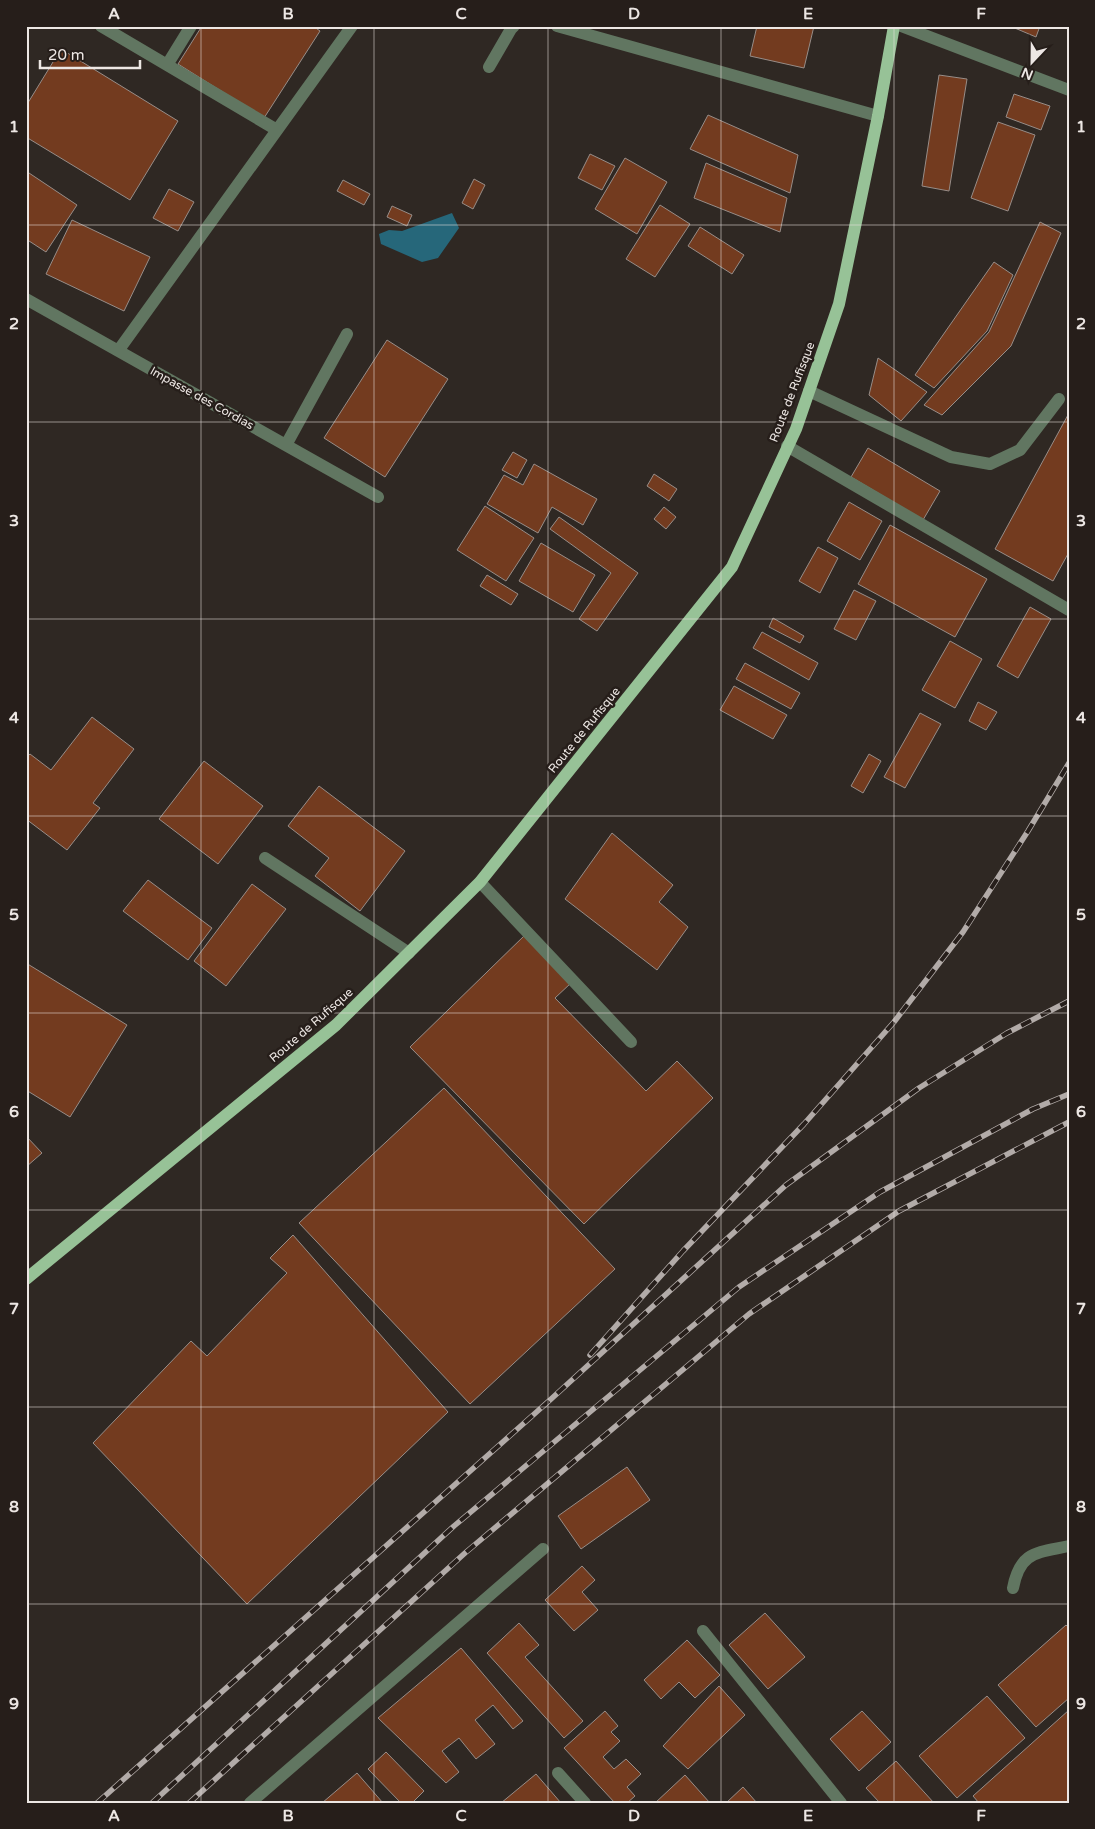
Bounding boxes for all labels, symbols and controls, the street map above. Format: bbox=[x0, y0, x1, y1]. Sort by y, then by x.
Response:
text: A bbox=[108, 4, 120, 24]
text: B bbox=[282, 4, 294, 24]
text: C bbox=[455, 4, 467, 24]
text: D bbox=[628, 4, 640, 24]
text: E bbox=[803, 4, 813, 24]
text: F bbox=[976, 4, 986, 24]
scale bar bbox=[40, 38, 140, 70]
north arrow bbox=[1008, 38, 1058, 88]
text: 20 m bbox=[48, 46, 85, 64]
text: N bbox=[1019, 64, 1036, 84]
text: 1 bbox=[9, 117, 19, 137]
text: 1 bbox=[1076, 117, 1086, 137]
text: 2 bbox=[9, 314, 19, 334]
text: 2 bbox=[1076, 314, 1086, 334]
street label: Route de Rufisque bbox=[766, 340, 818, 444]
street label: Impasse des Cordias bbox=[148, 364, 256, 432]
text: 3 bbox=[9, 511, 19, 531]
text: 3 bbox=[1076, 511, 1086, 531]
street label: Route de Rufisque bbox=[545, 684, 623, 776]
text: 4 bbox=[9, 708, 19, 728]
text: 4 bbox=[1076, 708, 1086, 728]
text: 5 bbox=[9, 905, 19, 925]
text: 5 bbox=[1076, 905, 1086, 925]
street label: Route de Rufisque bbox=[266, 985, 356, 1065]
text: 6 bbox=[9, 1102, 19, 1122]
text: 6 bbox=[1076, 1102, 1086, 1122]
text: 7 bbox=[9, 1299, 19, 1319]
text: 7 bbox=[1076, 1299, 1086, 1319]
text: 8 bbox=[9, 1497, 19, 1517]
text: 8 bbox=[1076, 1497, 1086, 1517]
text: 9 bbox=[9, 1694, 19, 1714]
text: 9 bbox=[1076, 1694, 1086, 1714]
text: A bbox=[108, 1806, 120, 1826]
text: B bbox=[282, 1806, 294, 1826]
text: C bbox=[455, 1806, 467, 1826]
text: D bbox=[628, 1806, 640, 1826]
text: E bbox=[803, 1806, 813, 1826]
text: F bbox=[976, 1806, 986, 1826]

